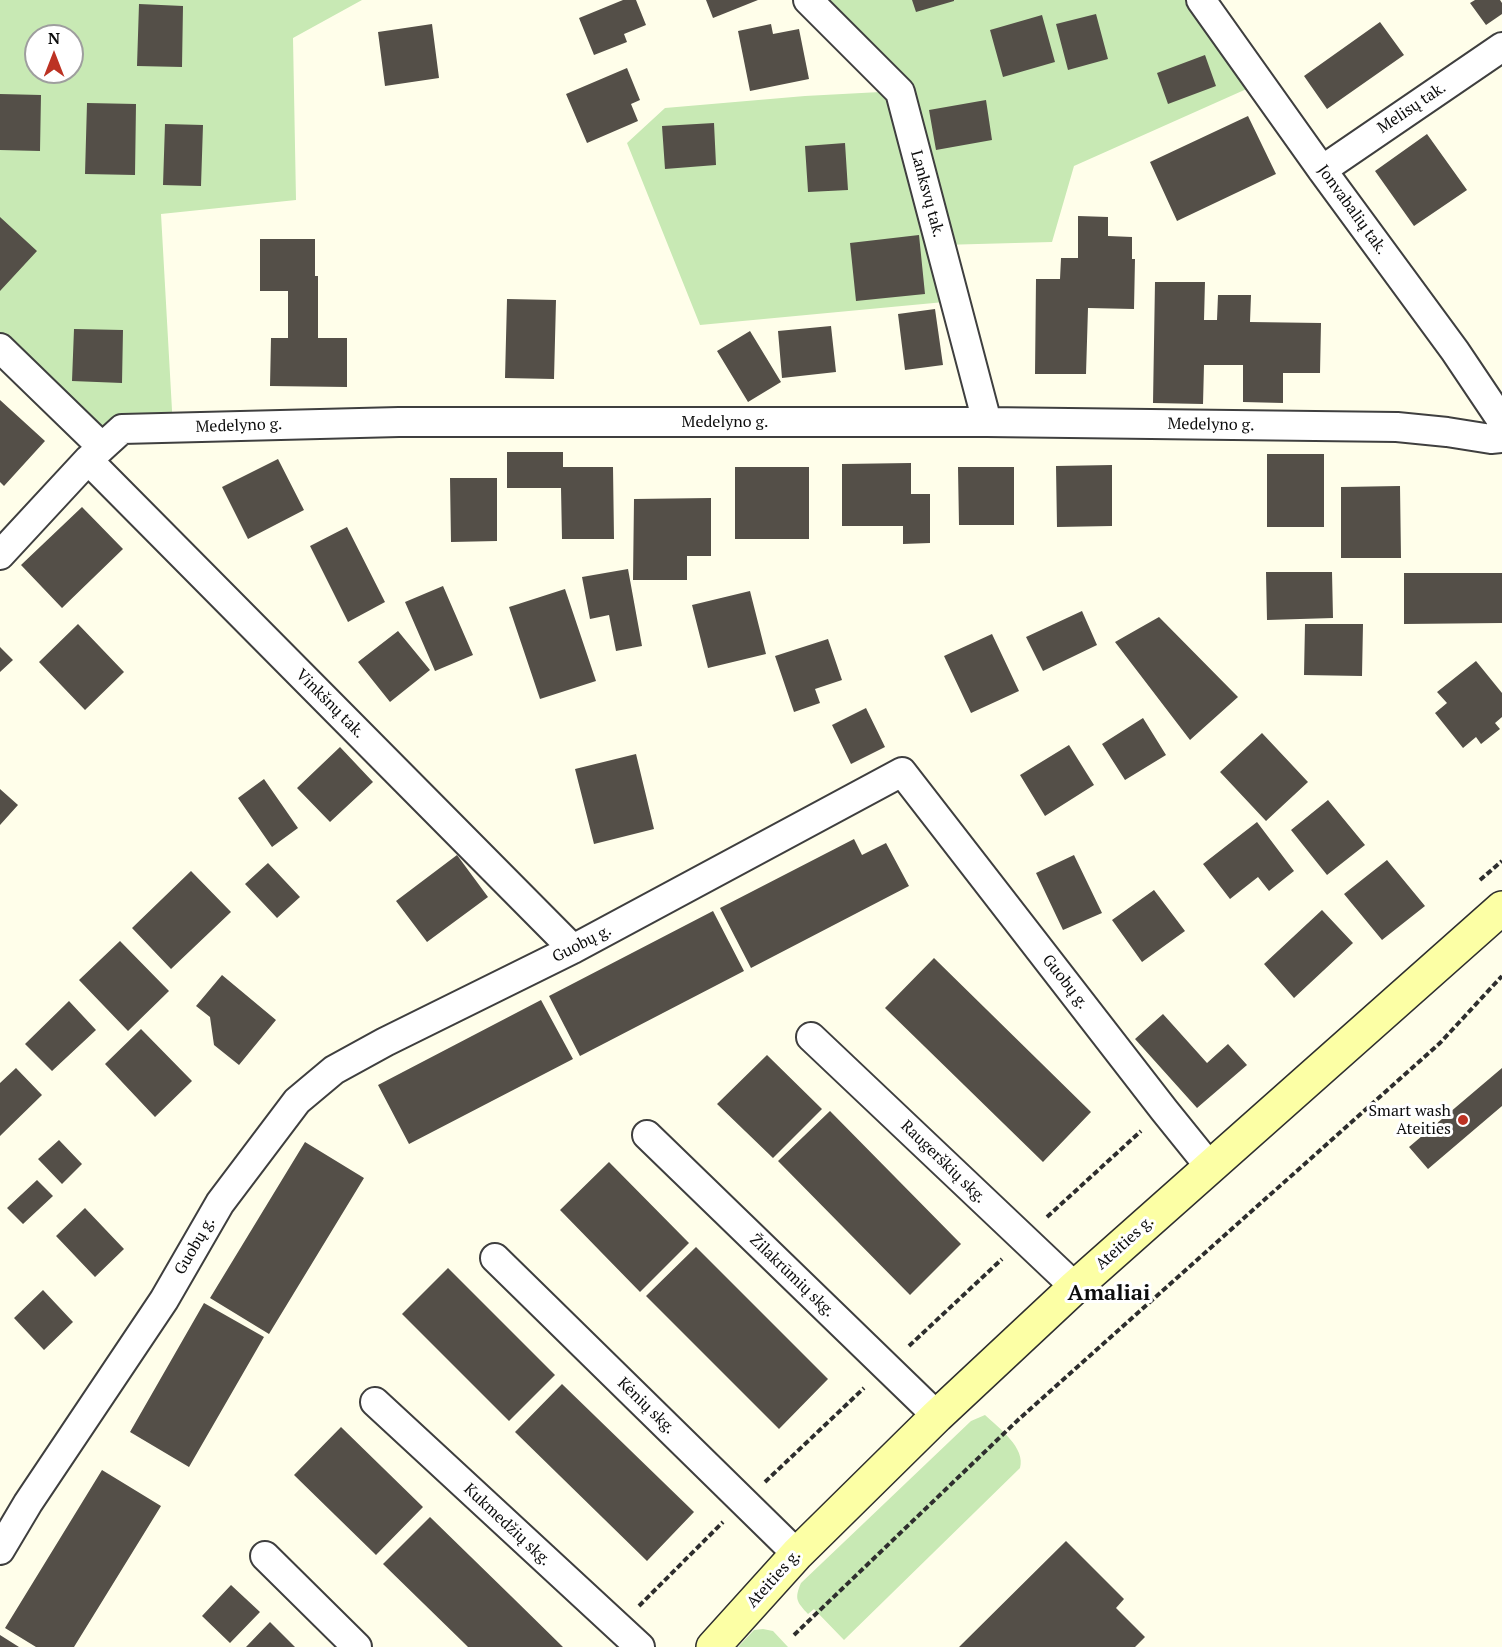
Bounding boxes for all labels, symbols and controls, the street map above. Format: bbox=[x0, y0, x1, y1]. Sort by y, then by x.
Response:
north arrow bbox=[24, 24, 84, 84]
text: N bbox=[48, 27, 60, 49]
street label: Melisų tak. bbox=[1374, 78, 1450, 138]
street label: Lanksvų tak. bbox=[906, 148, 948, 240]
street label: Jonvabalių tak. bbox=[1313, 161, 1391, 259]
street label: Medelyno g. bbox=[682, 412, 768, 432]
street label: Medelyno g. bbox=[195, 415, 283, 437]
street label: Medelyno g. bbox=[1167, 415, 1255, 435]
street label: Vinkšnų tak. bbox=[291, 665, 369, 743]
street label: Guobų g. bbox=[549, 921, 615, 967]
street label: Guobų g. bbox=[1038, 951, 1092, 1013]
place label: Smart wash Ateities bbox=[1369, 1101, 1451, 1139]
marker: Smart wash Ateities bbox=[1456, 1113, 1470, 1127]
street label: Raugerškių skg. bbox=[896, 1117, 990, 1207]
street label: Ateities g. bbox=[1092, 1212, 1158, 1274]
street label: Guobų g. bbox=[171, 1214, 219, 1278]
street label: Žilakrūmių skg. bbox=[746, 1231, 838, 1321]
district label: Amaliai bbox=[1068, 1281, 1150, 1307]
street label: Kėnių skg. bbox=[613, 1374, 679, 1438]
street label: Kukmedžių skg. bbox=[459, 1480, 555, 1570]
street label: Ateities g. bbox=[743, 1546, 805, 1612]

